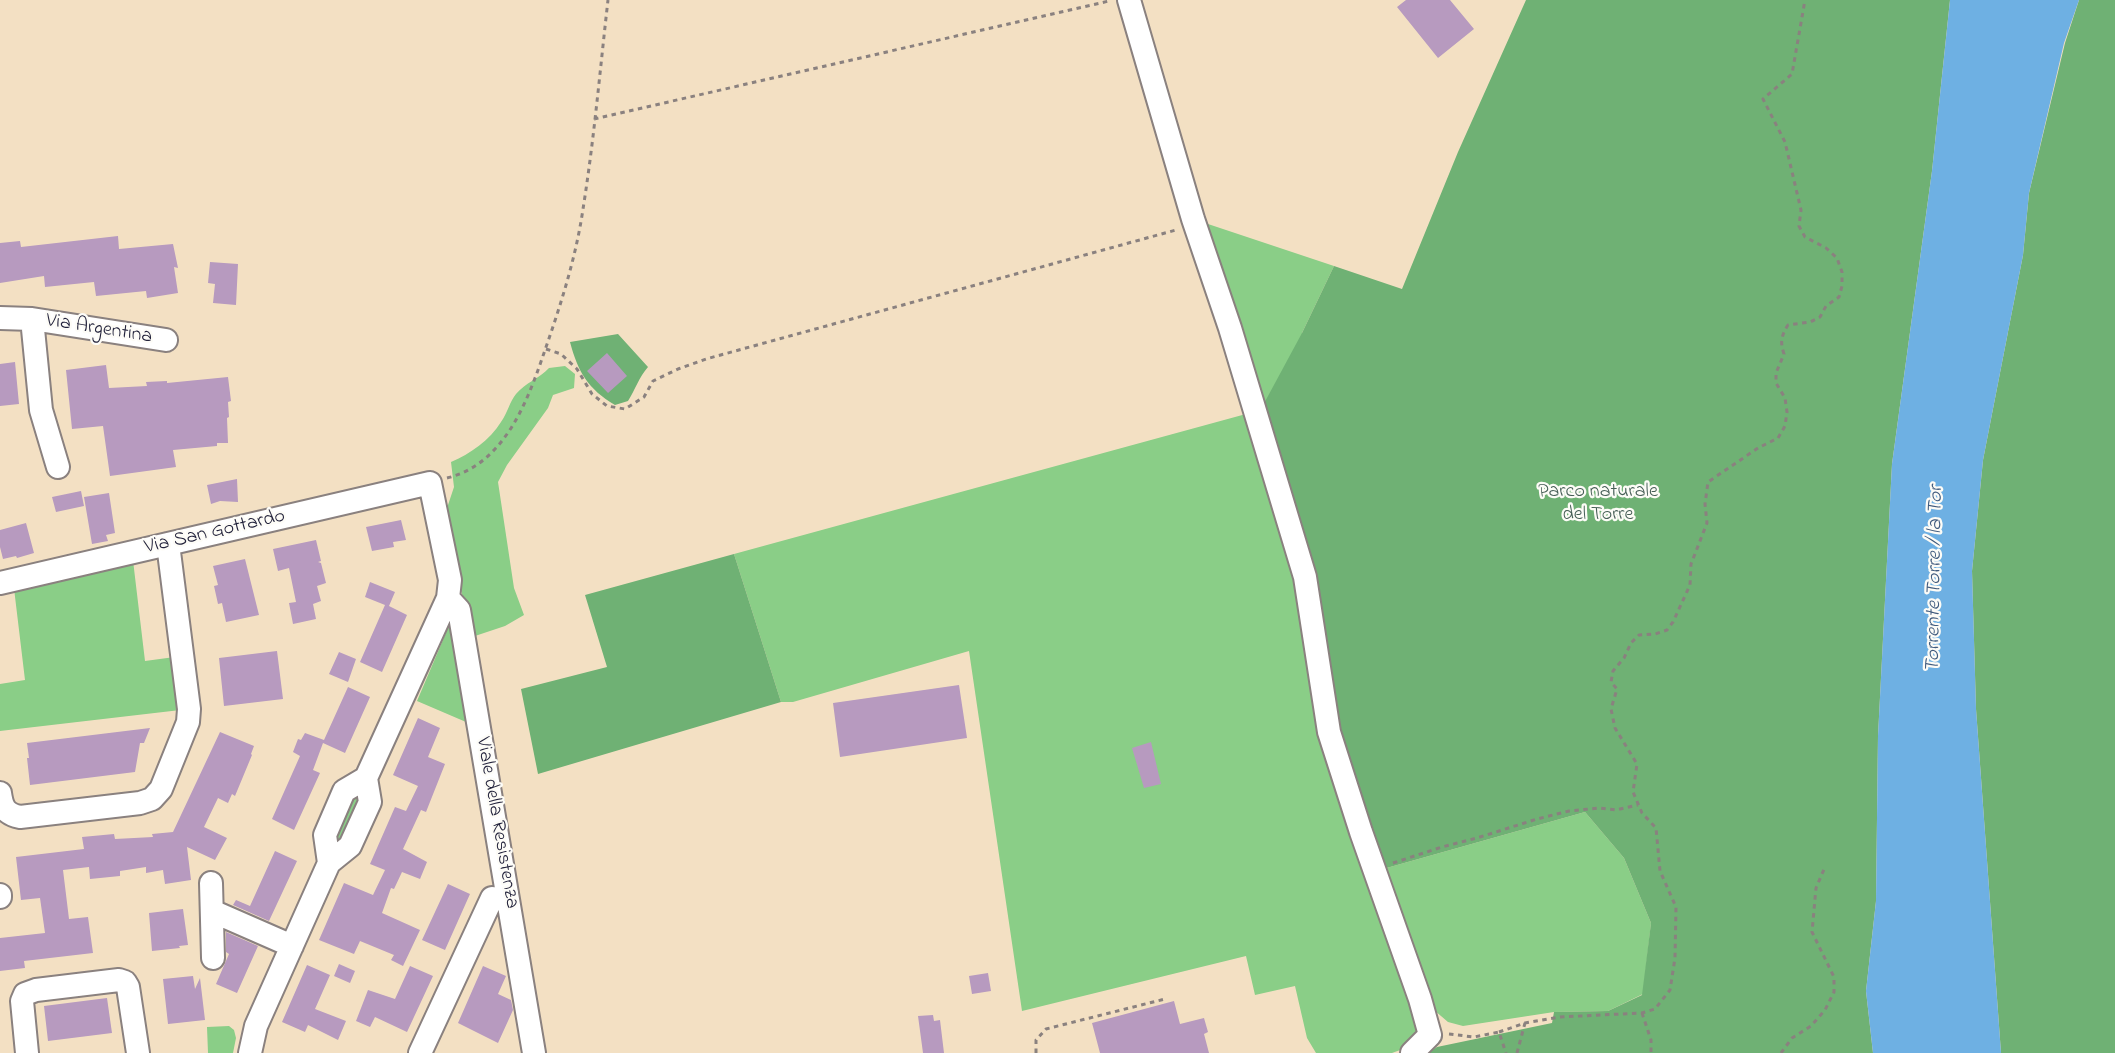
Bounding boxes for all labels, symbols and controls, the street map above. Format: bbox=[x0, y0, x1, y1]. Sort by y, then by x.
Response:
street label: Via Argentina bbox=[44, 310, 154, 350]
park label: Parco naturale del Torre bbox=[1538, 481, 1658, 528]
water label: Torrente Torre / la Tor bbox=[1922, 485, 1950, 673]
street label: Via San Gottardo bbox=[142, 505, 288, 561]
street label: Viale della Resistenza bbox=[469, 735, 523, 911]

